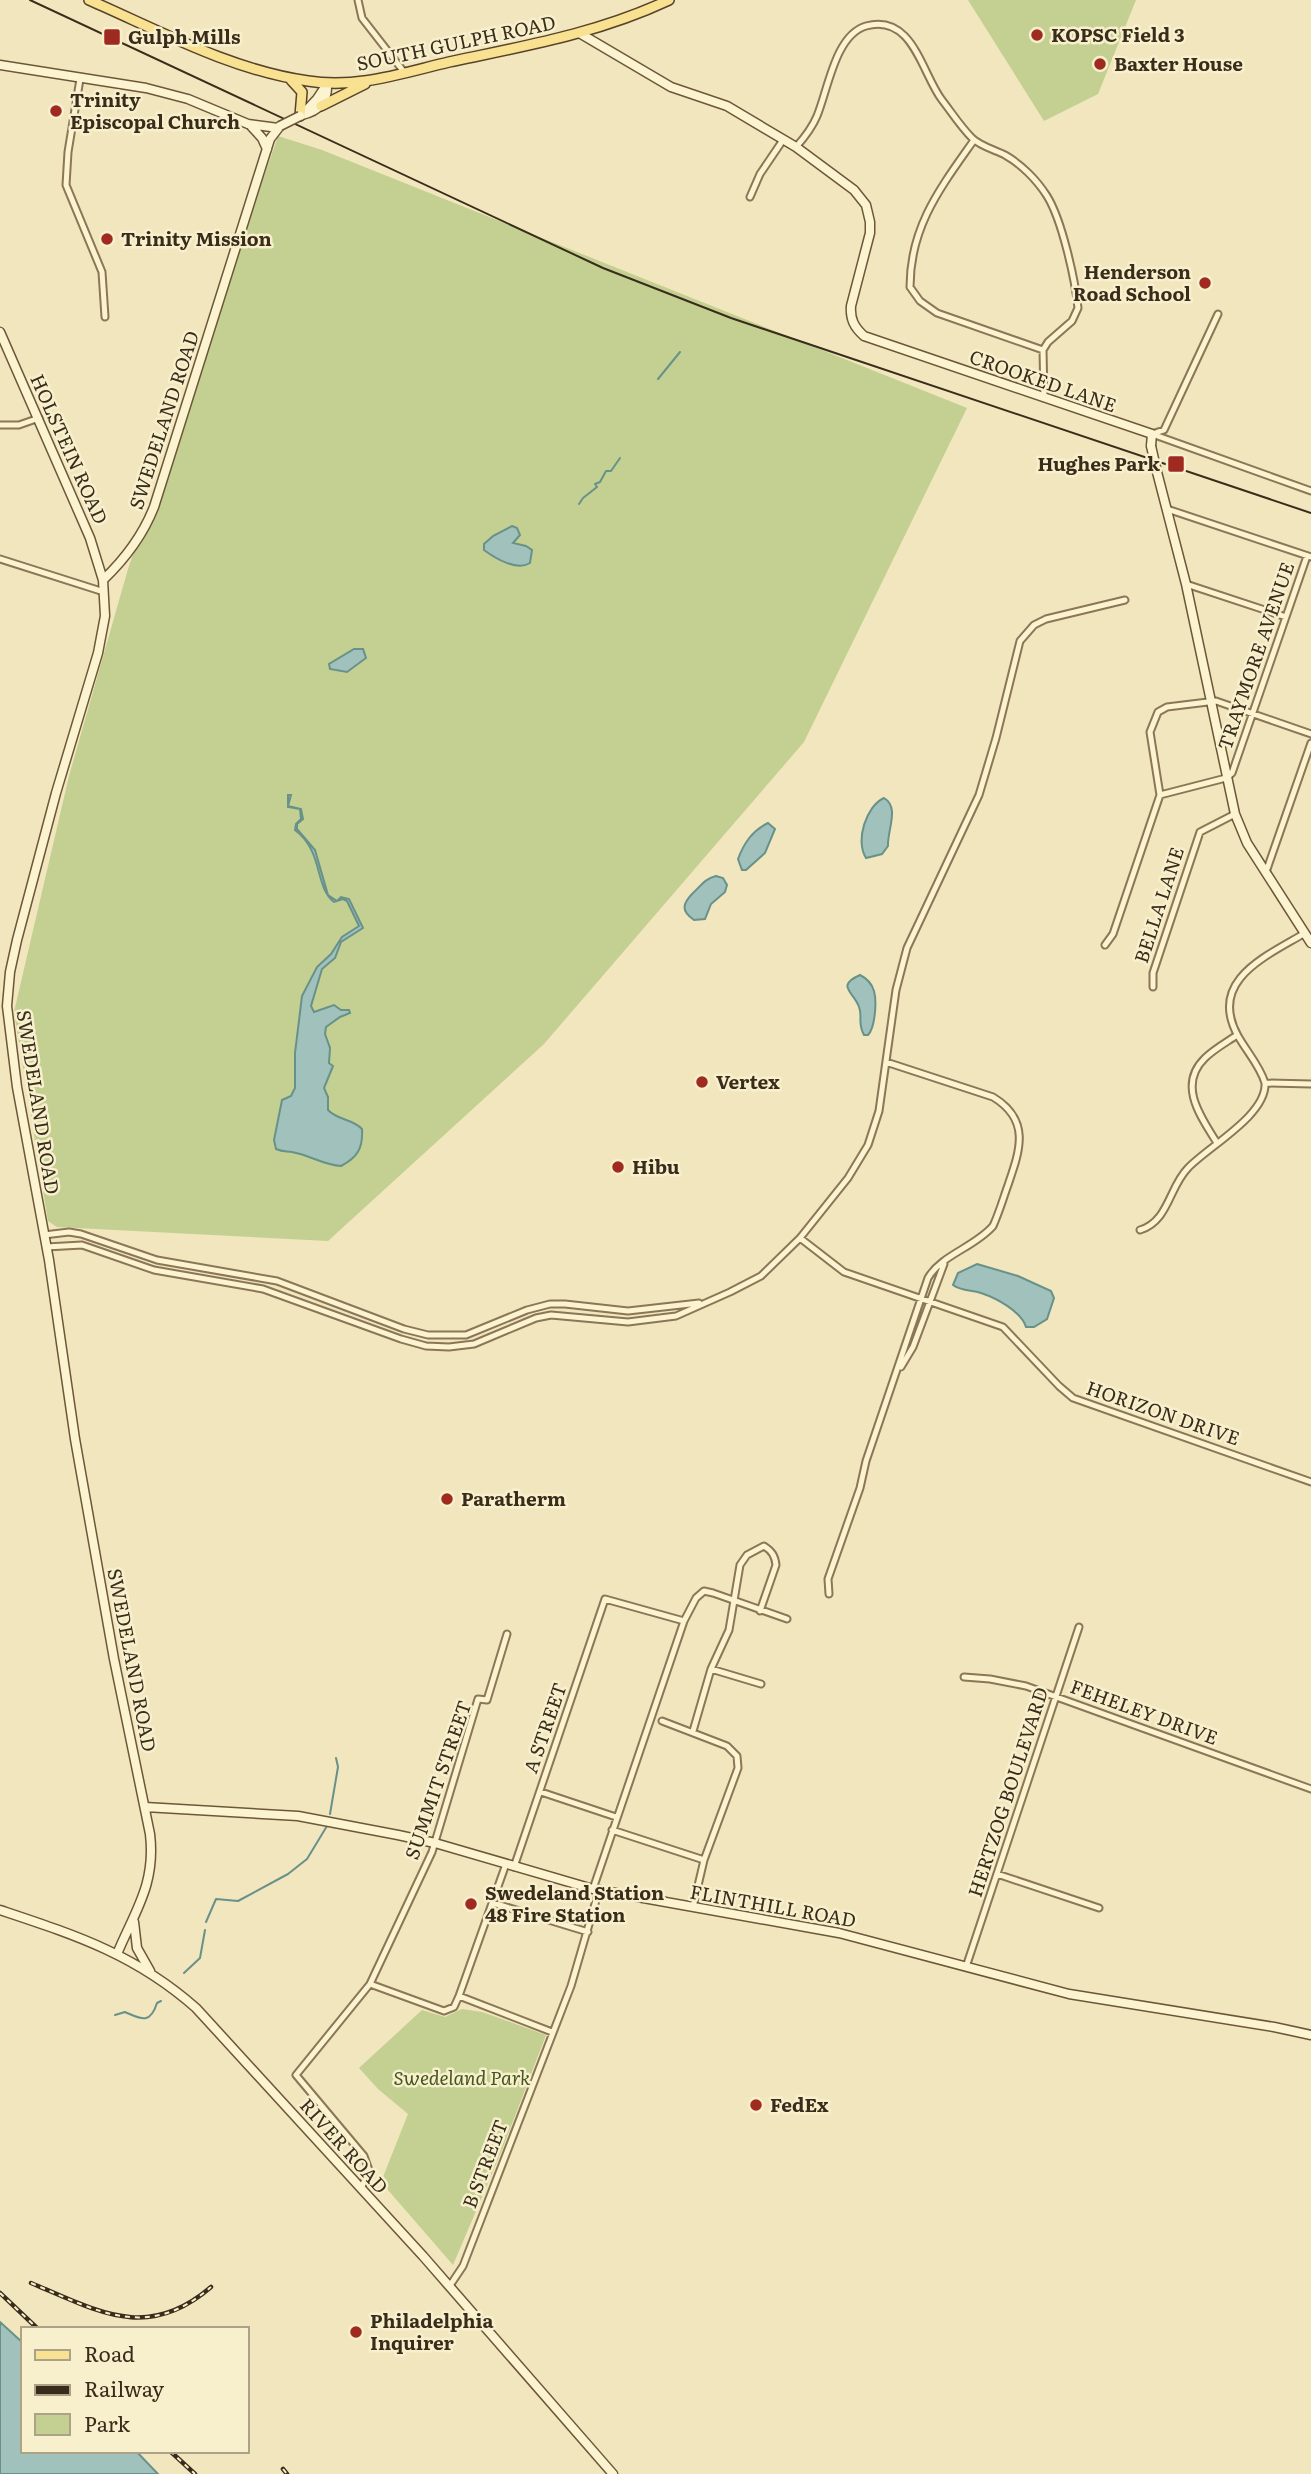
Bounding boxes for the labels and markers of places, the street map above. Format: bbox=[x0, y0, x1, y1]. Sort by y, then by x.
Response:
place label: KOPSC Field 3 bbox=[1051, 20, 1185, 48]
place label: Gulph Mills bbox=[128, 22, 240, 50]
marker: Gulph Mills bbox=[102, 27, 122, 47]
marker: KOPSC Field 3 bbox=[1029, 27, 1045, 43]
place label: Baxter House bbox=[1114, 49, 1243, 77]
marker: Baxter House bbox=[1092, 56, 1108, 72]
place label: Trinity Episcopal Church bbox=[70, 85, 240, 135]
marker: Trinity Episcopal Church bbox=[48, 103, 64, 119]
place label: Trinity Mission bbox=[121, 224, 272, 252]
marker: Trinity Mission bbox=[99, 231, 115, 247]
place label: Henderson Road School bbox=[1073, 257, 1191, 307]
marker: Henderson Road School bbox=[1197, 275, 1213, 291]
place label: Hughes Park bbox=[1037, 449, 1160, 477]
marker: Hughes Park bbox=[1166, 454, 1186, 474]
place label: Vertex bbox=[716, 1067, 780, 1095]
marker: Vertex bbox=[694, 1074, 710, 1090]
place label: Hibu bbox=[632, 1152, 680, 1180]
marker: Hibu bbox=[610, 1159, 626, 1175]
place label: Paratherm bbox=[461, 1484, 566, 1512]
marker: Paratherm bbox=[439, 1491, 455, 1507]
place label: Swedeland Station 48 Fire Station bbox=[485, 1878, 664, 1928]
marker: Swedeland Station 48 Fire Station bbox=[463, 1896, 479, 1912]
place label: FedEx bbox=[770, 2090, 829, 2118]
marker: FedEx bbox=[748, 2097, 764, 2113]
place label: Philadelphia Inquirer bbox=[370, 2306, 494, 2356]
marker: Philadelphia Inquirer bbox=[348, 2324, 364, 2340]

